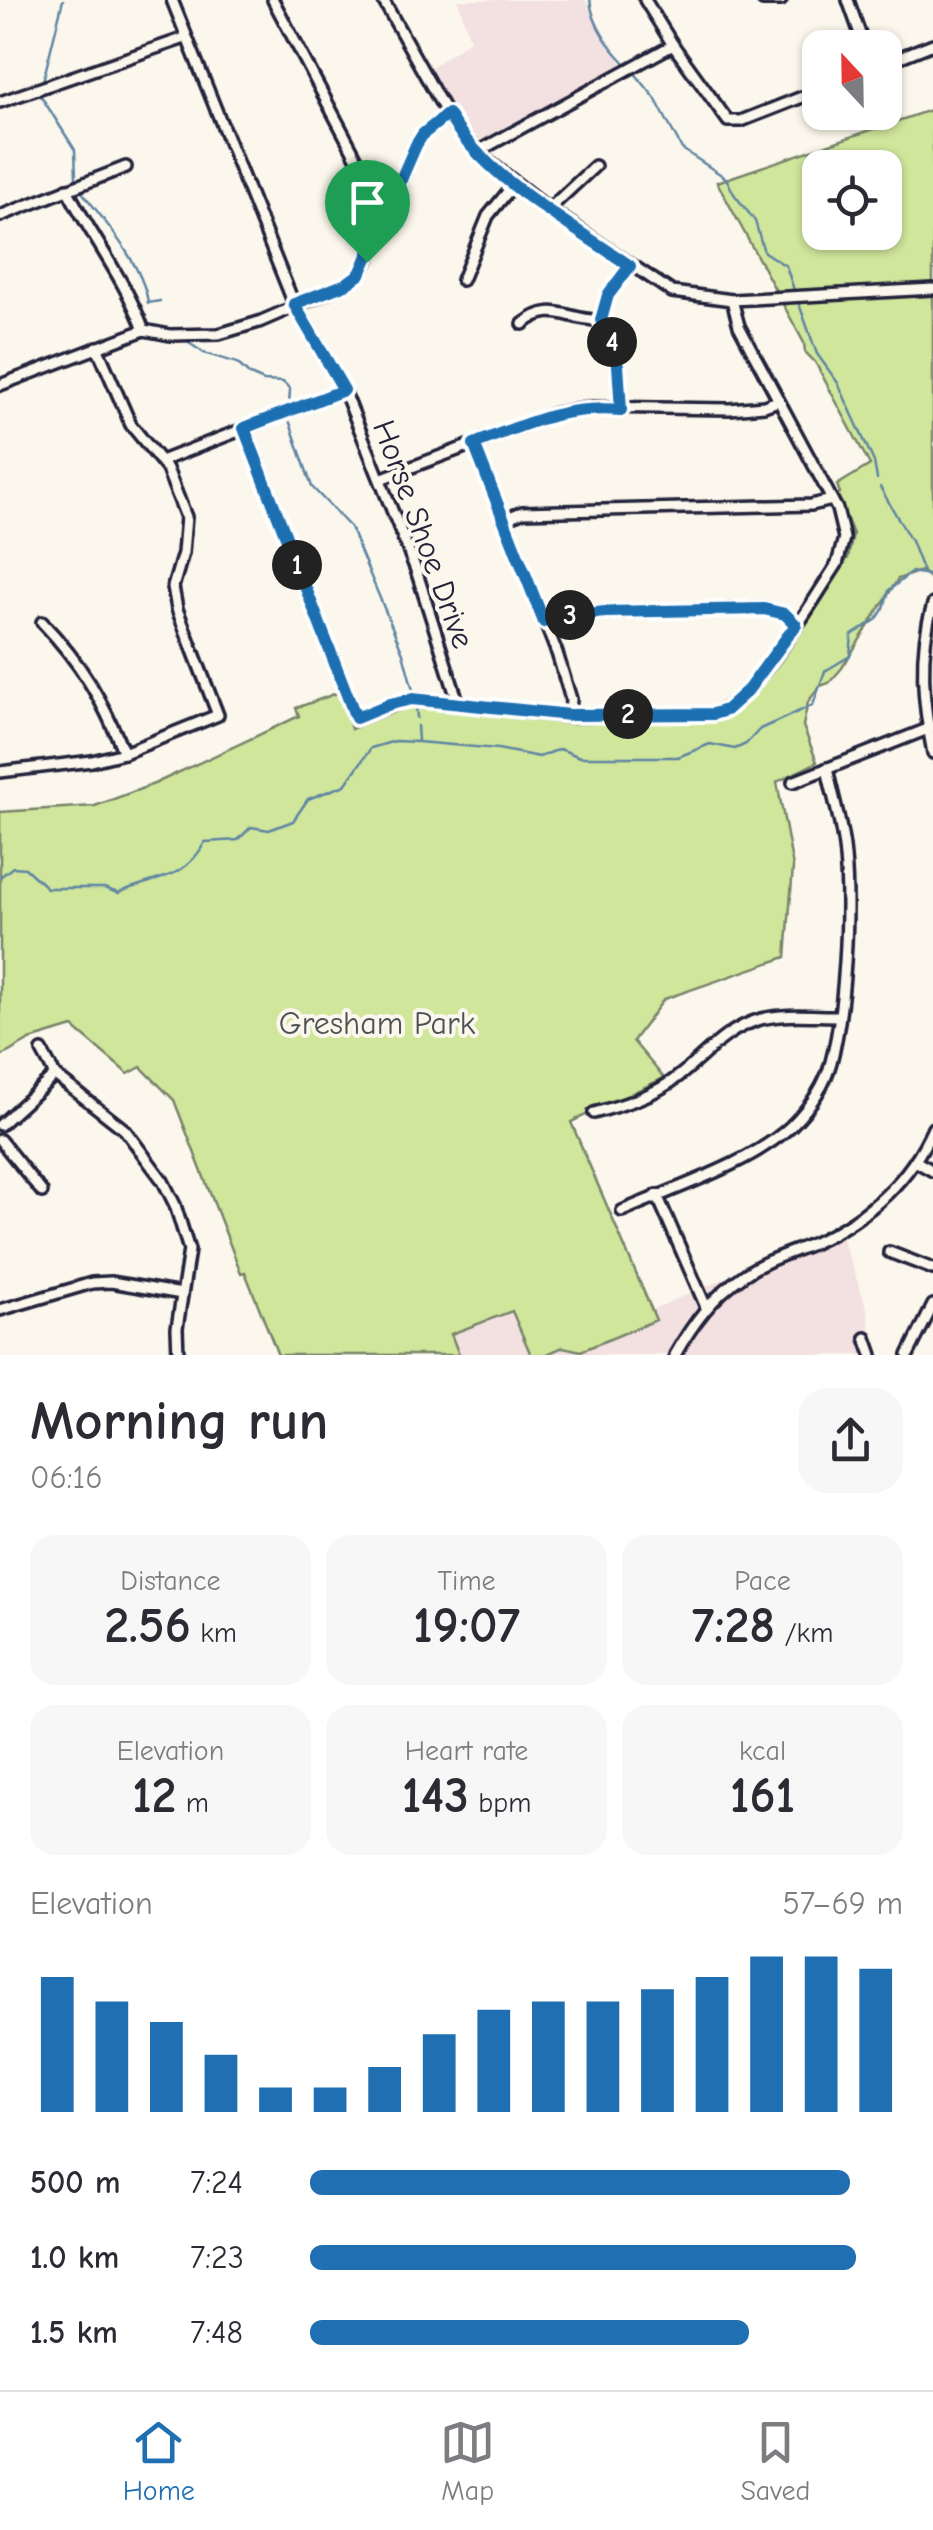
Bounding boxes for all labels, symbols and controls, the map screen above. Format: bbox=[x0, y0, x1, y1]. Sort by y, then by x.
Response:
north arrow bbox=[802, 30, 902, 130]
map controls bbox=[802, 30, 902, 250]
button: locate bbox=[802, 150, 902, 250]
pin bbox=[325, 160, 410, 263]
icon: arrive bbox=[340, 175, 395, 230]
pin: 4 bbox=[587, 317, 637, 367]
text: 4 bbox=[605, 326, 619, 358]
street label: Horse Shoe Drive bbox=[365, 415, 482, 653]
pin: 1 bbox=[272, 540, 322, 590]
text: 1 bbox=[291, 549, 303, 581]
pin: 3 bbox=[545, 590, 595, 640]
text: 3 bbox=[563, 599, 577, 631]
pin: 2 bbox=[603, 689, 653, 739]
text: 2 bbox=[621, 698, 635, 730]
park label: Gresham Park bbox=[279, 1005, 476, 1042]
button: share bbox=[798, 1388, 903, 1493]
text: Morning run bbox=[30, 1389, 328, 1453]
text: 06:16 bbox=[30, 1459, 103, 1496]
text: Distance bbox=[120, 1565, 221, 1597]
text: Time bbox=[437, 1565, 496, 1597]
text: Pace bbox=[734, 1565, 791, 1597]
text: 2.56 bbox=[104, 1597, 191, 1655]
text: 19:07 bbox=[413, 1597, 520, 1655]
text: 7:28 bbox=[692, 1597, 775, 1655]
text: km bbox=[191, 1617, 237, 1649]
text: /km bbox=[775, 1617, 833, 1649]
text: Elevation bbox=[117, 1735, 224, 1767]
text: Heart rate bbox=[405, 1735, 528, 1767]
text: kcal bbox=[739, 1735, 786, 1767]
text: 12 bbox=[132, 1767, 177, 1825]
text: 143 bbox=[402, 1767, 469, 1825]
text: 161 bbox=[730, 1767, 795, 1825]
text: m bbox=[177, 1787, 209, 1819]
text: bpm bbox=[469, 1787, 531, 1819]
text: Elevation bbox=[30, 1885, 153, 1922]
text: 57–69 m bbox=[782, 1885, 903, 1922]
text: 500 m bbox=[30, 2164, 120, 2201]
text: 7:24 bbox=[190, 2164, 243, 2201]
text: 1.0 km bbox=[30, 2239, 119, 2276]
text: 7:23 bbox=[190, 2239, 244, 2276]
text: 1.5 km bbox=[30, 2314, 118, 2351]
text: 7:48 bbox=[190, 2314, 243, 2351]
tab: Home bbox=[123, 2415, 195, 2507]
tab: Map bbox=[440, 2415, 495, 2507]
tab: Saved bbox=[740, 2415, 810, 2507]

